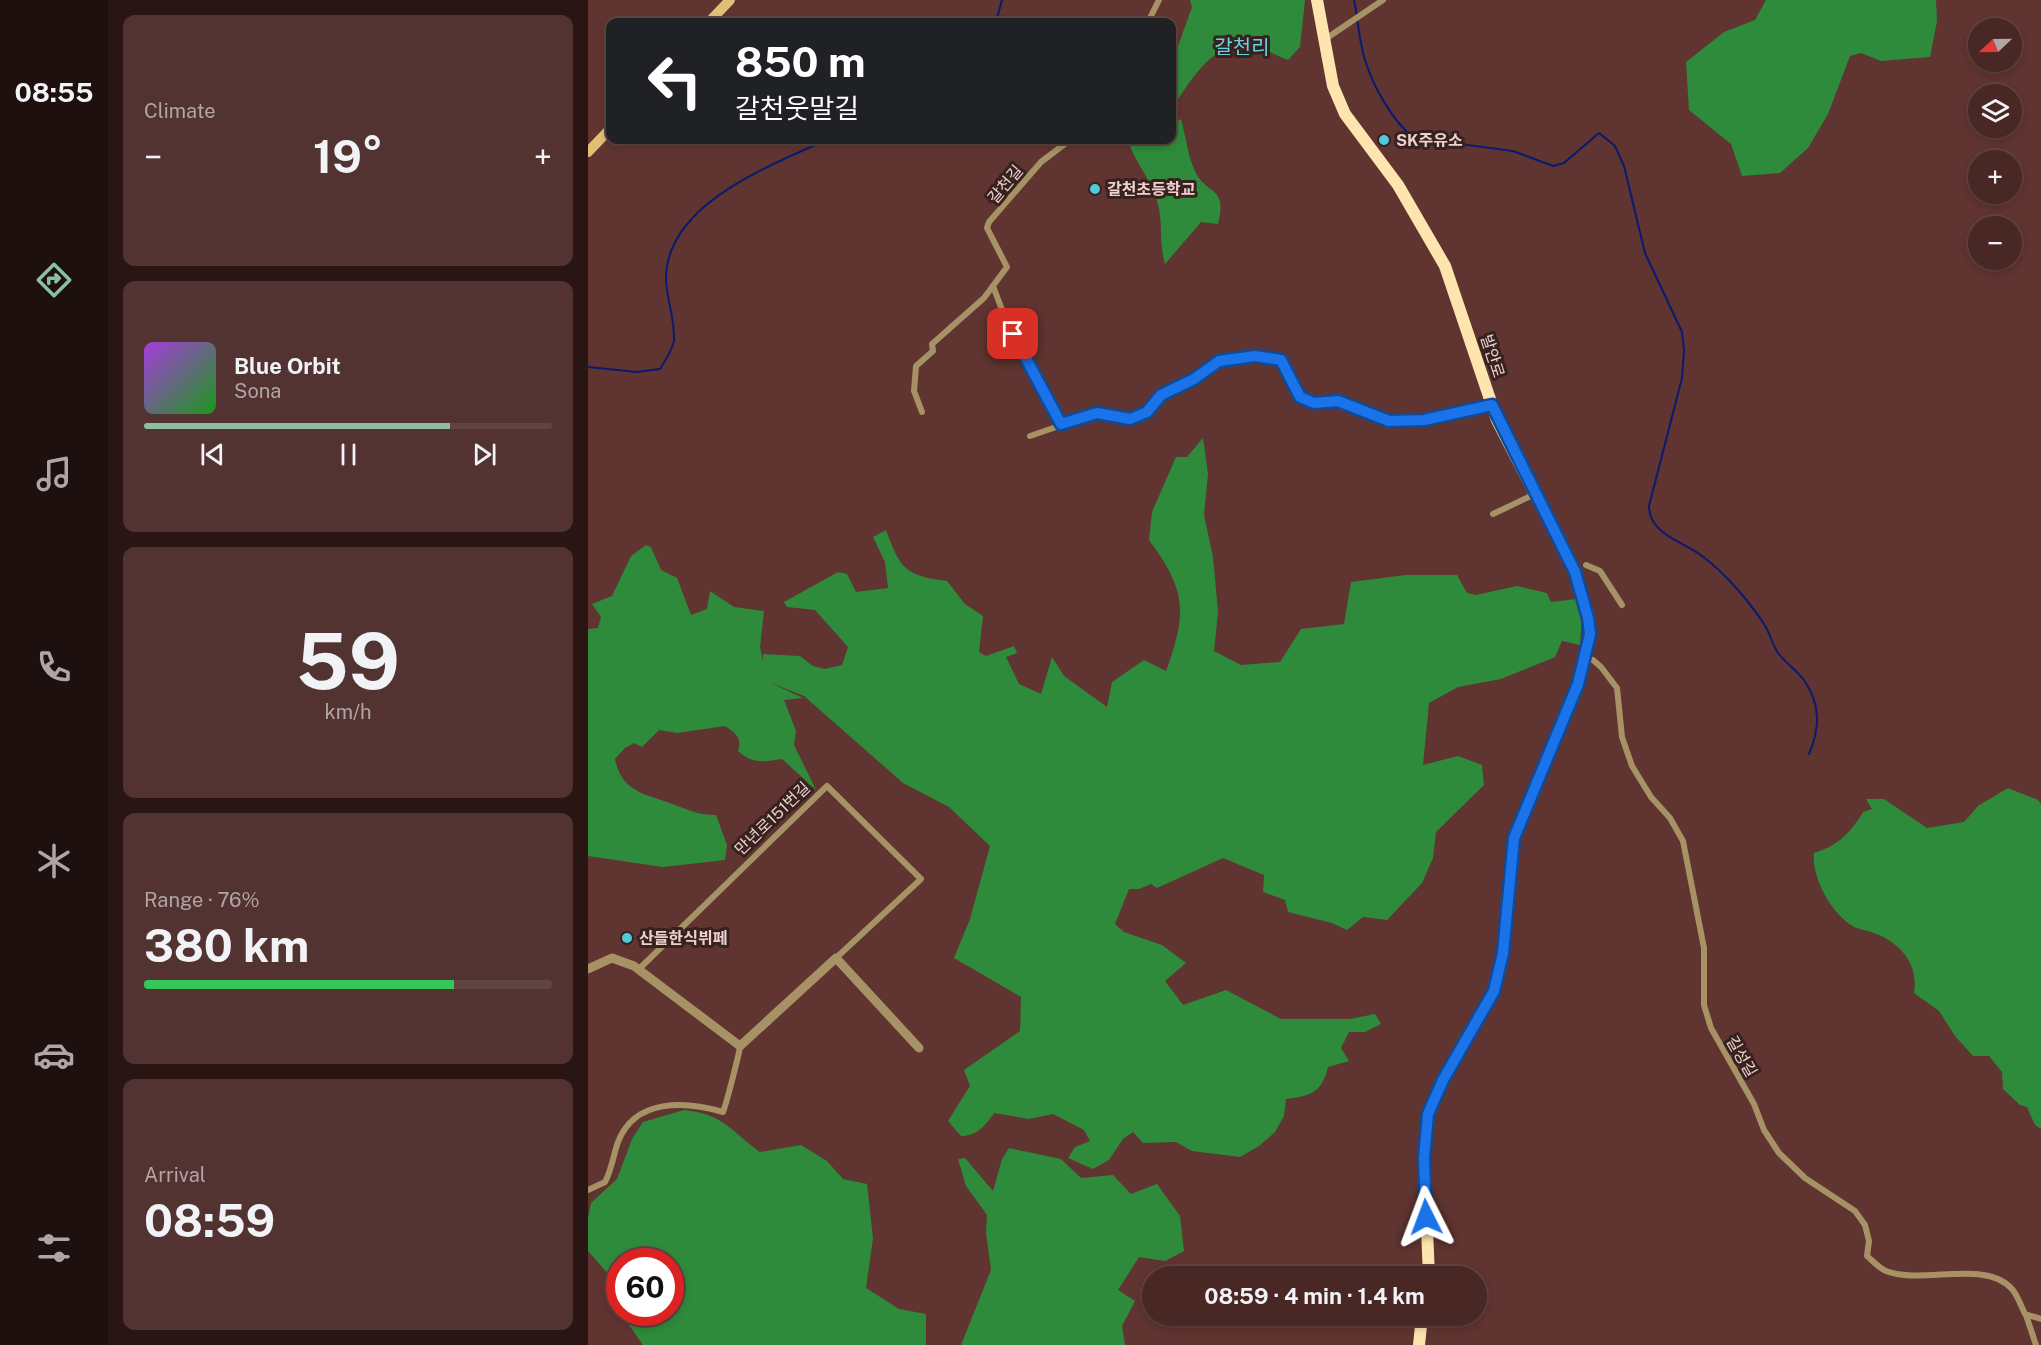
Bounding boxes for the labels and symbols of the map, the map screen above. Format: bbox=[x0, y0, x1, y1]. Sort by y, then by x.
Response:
north arrow bbox=[1968, 18, 2022, 72]
district label: 갈천리 bbox=[1214, 35, 1270, 59]
place label: SK주유소 bbox=[1396, 131, 1463, 150]
marker: SK주유소 bbox=[1377, 133, 1391, 147]
street label: 갈천길 bbox=[984, 161, 1027, 207]
place label: 갈천초등학교 bbox=[1107, 180, 1196, 199]
marker: 갈천초등학교 bbox=[1088, 182, 1102, 196]
pin bbox=[987, 308, 1038, 359]
street label: 발안로 bbox=[1477, 332, 1508, 380]
street label: 만년로151번길 bbox=[731, 778, 814, 859]
place label: 산들한식뷔페 bbox=[639, 929, 727, 948]
marker: 산들한식뷔페 bbox=[620, 931, 634, 945]
street label: 길성길 bbox=[1722, 1032, 1761, 1080]
position arrow bbox=[1394, 1185, 1458, 1249]
speed limit sign: 60 bbox=[606, 1248, 684, 1326]

